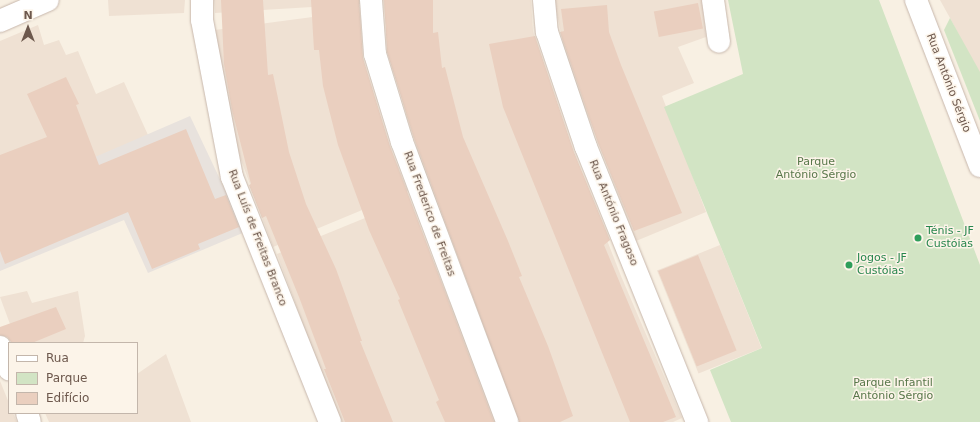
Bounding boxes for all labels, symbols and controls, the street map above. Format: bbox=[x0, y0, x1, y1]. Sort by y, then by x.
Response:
north arrow bbox=[8, 8, 48, 48]
text: N bbox=[23, 9, 33, 22]
street label: Rua António Sérgio bbox=[923, 32, 973, 134]
street label: Rua Frederico de Freitas bbox=[400, 150, 458, 278]
park label: Parque António Sérgio bbox=[776, 156, 856, 182]
street label: Rua António Fragoso bbox=[586, 158, 640, 268]
street label: Rua Luís de Freitas Branco bbox=[225, 168, 289, 308]
place label: Ténis - JF Custóias bbox=[926, 225, 974, 251]
marker: Ténis - JF Custóias bbox=[913, 233, 923, 243]
place label: Jogos - JF Custóias bbox=[857, 252, 907, 278]
marker: Jogos - JF Custóias bbox=[844, 260, 854, 270]
legend bbox=[8, 342, 138, 414]
text: Rua bbox=[46, 351, 69, 365]
text: Parque bbox=[46, 371, 87, 385]
park label: Parque Infantil António Sérgio bbox=[853, 377, 933, 403]
text: Edifício bbox=[46, 391, 89, 405]

